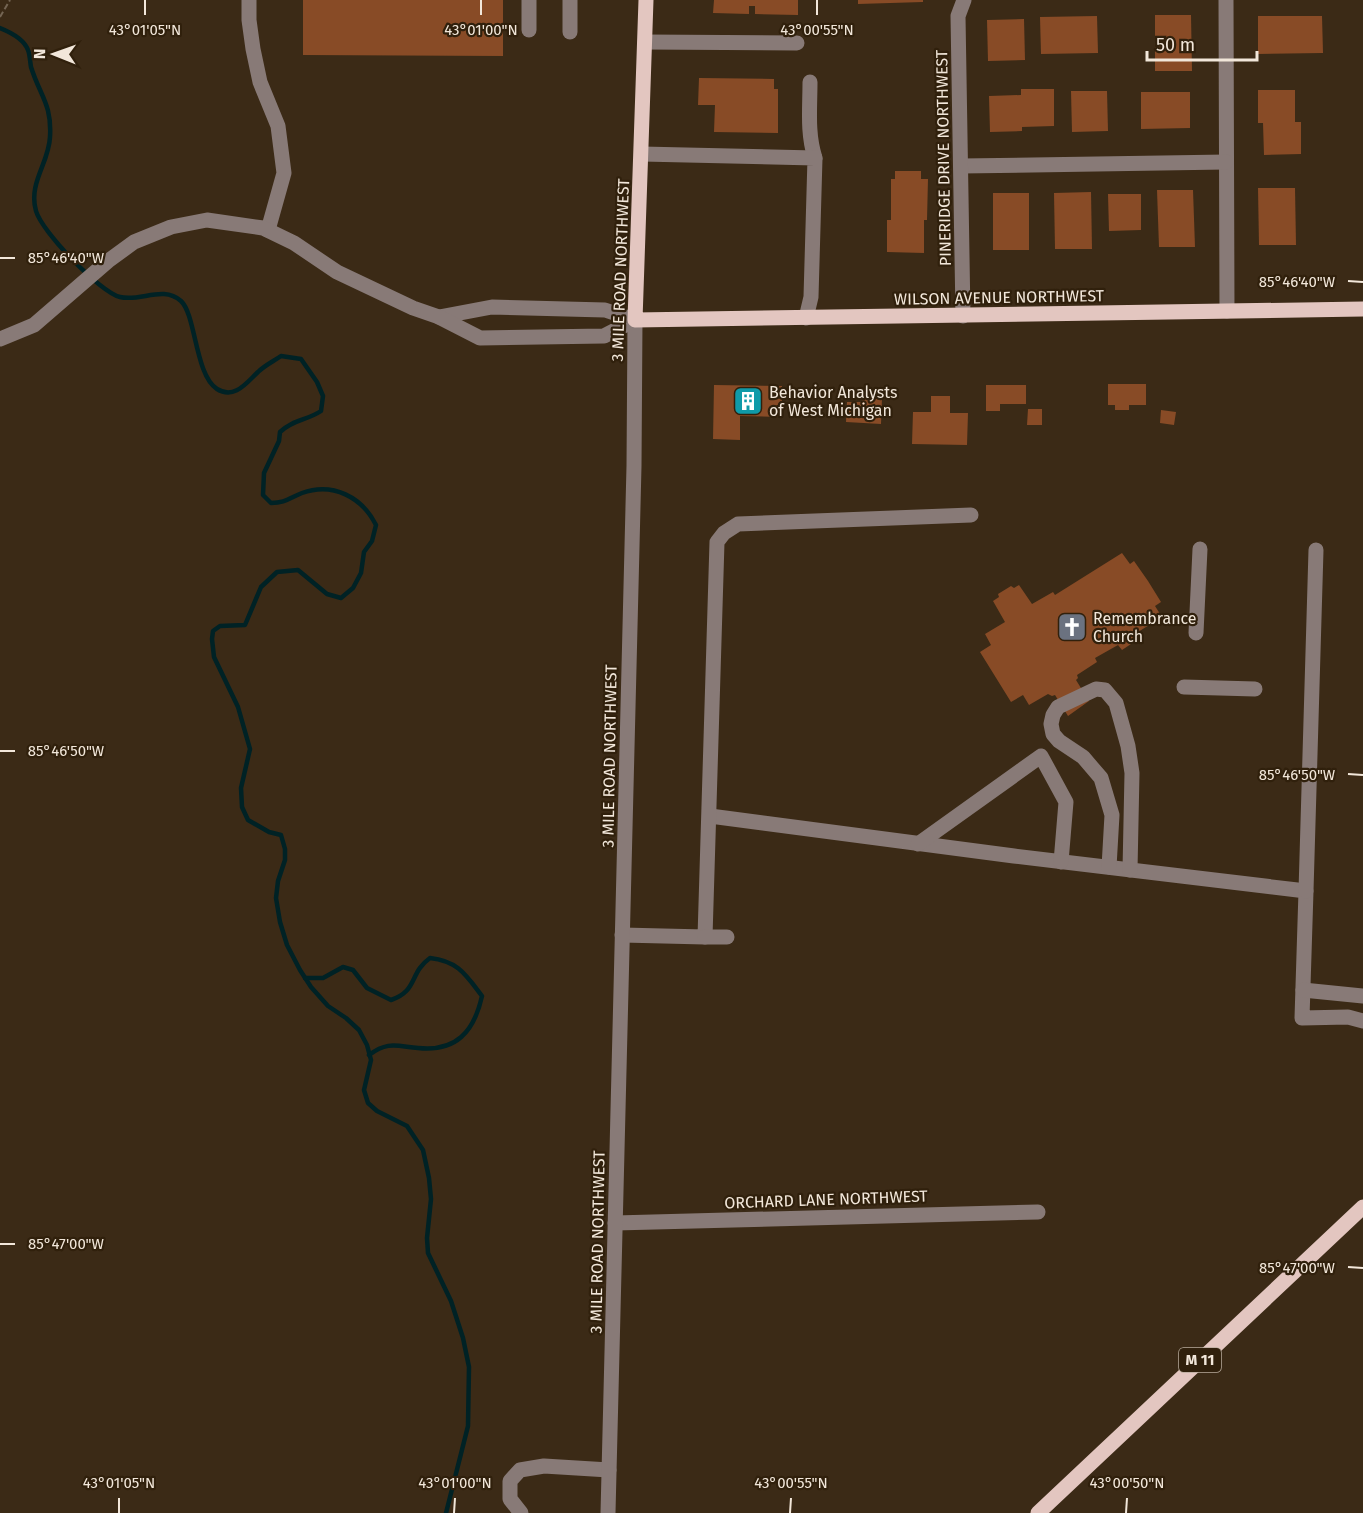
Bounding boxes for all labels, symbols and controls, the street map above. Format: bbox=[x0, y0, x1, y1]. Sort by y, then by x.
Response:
text: 43°01'05"N bbox=[109, 21, 181, 39]
text: 43°01'00"N bbox=[444, 21, 518, 39]
text: 43°00'55"N bbox=[780, 21, 854, 39]
north arrow bbox=[24, 24, 84, 84]
scale bar bbox=[1147, 24, 1256, 62]
text: 50 m bbox=[1156, 34, 1195, 56]
text: N bbox=[30, 48, 49, 59]
street label: PINERIDGE DRIVE NORTHWEST bbox=[932, 49, 955, 266]
street label: 3 MILE ROAD NORTHWEST bbox=[608, 177, 633, 362]
text: 85°46'40"W bbox=[28, 249, 105, 267]
text: 85°46'40"W bbox=[1259, 273, 1336, 291]
street label: WILSON AVENUE NORTHWEST bbox=[894, 286, 1105, 309]
place label: Behavior Analysts of West Michigan bbox=[769, 383, 898, 420]
building icon: Behavior Analysts of West Michigan bbox=[732, 385, 764, 417]
place label: Remembrance Church bbox=[1093, 609, 1197, 646]
church icon: Remembrance Church bbox=[1056, 611, 1088, 643]
street label: 3 MILE ROAD NORTHWEST bbox=[598, 664, 621, 848]
text: 85°46'50"W bbox=[28, 742, 105, 760]
text: 85°46'50"W bbox=[1259, 766, 1336, 784]
street label: 3 MILE ROAD NORTHWEST bbox=[586, 1150, 609, 1334]
street label: ORCHARD LANE NORTHWEST bbox=[724, 1186, 929, 1213]
text: 85°47'00"W bbox=[28, 1235, 105, 1253]
text: 85°47'00"W bbox=[1259, 1259, 1336, 1277]
road number: M 11 bbox=[1179, 1348, 1221, 1372]
text: 43°01'05"N bbox=[83, 1474, 155, 1492]
text: 43°01'00"N bbox=[418, 1474, 492, 1492]
text: 43°00'55"N bbox=[754, 1474, 828, 1492]
text: 43°00'50"N bbox=[1090, 1474, 1164, 1492]

